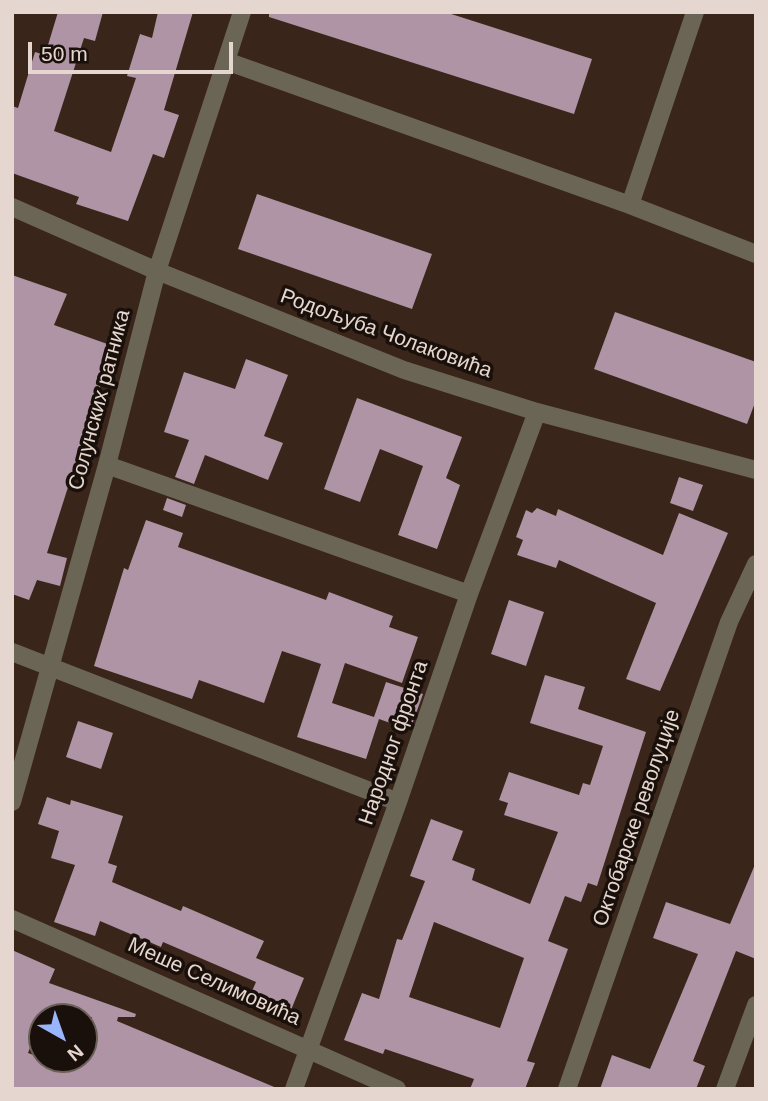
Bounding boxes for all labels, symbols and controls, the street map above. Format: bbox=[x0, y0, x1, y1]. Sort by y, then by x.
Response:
scale bar bbox=[32, 28, 236, 72]
text: 50 m bbox=[41, 42, 88, 65]
street label: Родољуба Чолаковића bbox=[277, 284, 495, 384]
street label: Солунских ратника bbox=[64, 307, 136, 493]
street label: Народног фронта bbox=[354, 658, 434, 828]
street label: Октобарске револуције bbox=[588, 706, 686, 930]
street label: Меше Селимовића bbox=[124, 933, 304, 1031]
north arrow bbox=[28, 1003, 98, 1073]
text: N bbox=[64, 1040, 88, 1065]

